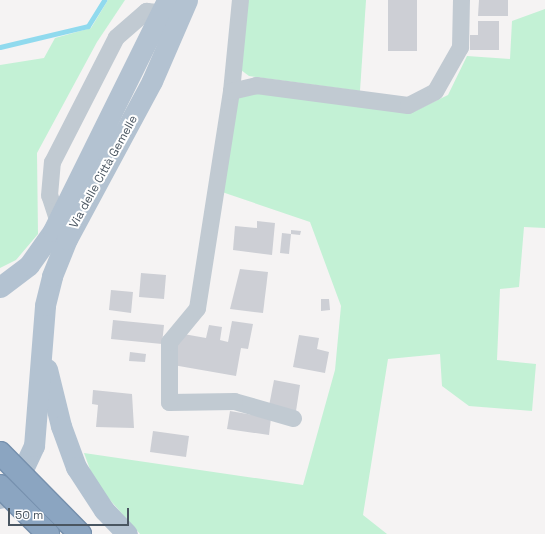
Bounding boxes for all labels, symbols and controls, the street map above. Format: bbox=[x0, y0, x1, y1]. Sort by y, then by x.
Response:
street label: Via delle Città Gemelle bbox=[67, 113, 141, 231]
scale bar bbox=[10, 500, 131, 526]
text: 50 m bbox=[15, 507, 43, 523]

